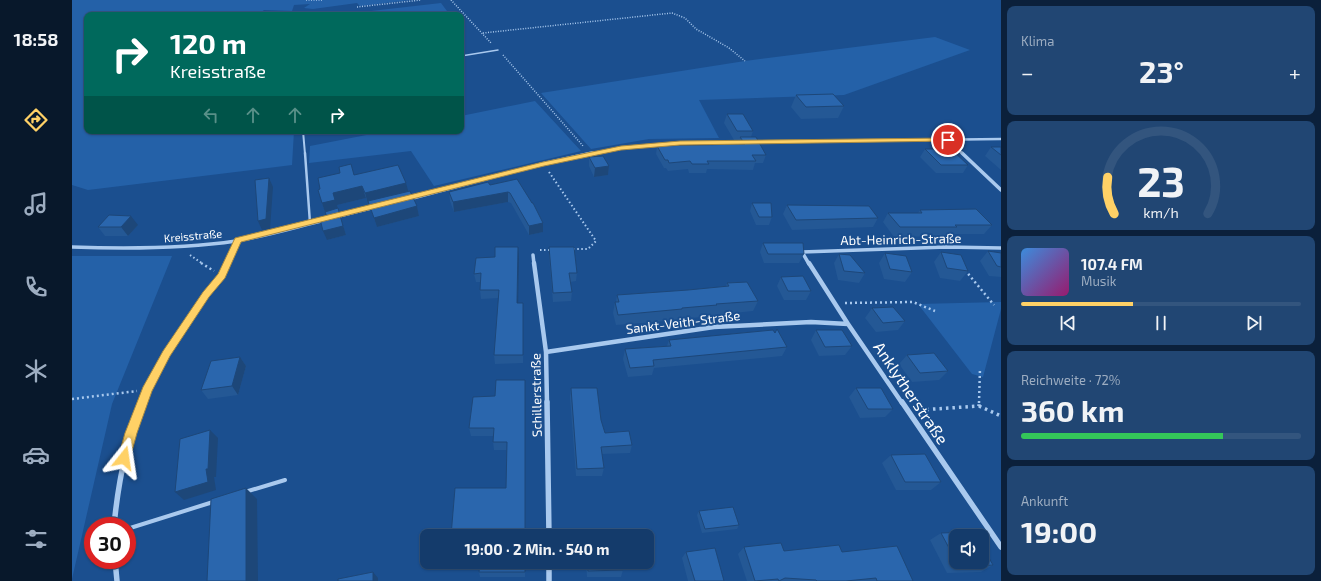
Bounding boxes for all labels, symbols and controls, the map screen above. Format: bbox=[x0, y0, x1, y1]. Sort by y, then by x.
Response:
text: 120 m bbox=[170, 26, 247, 60]
text: 18:58 bbox=[14, 28, 58, 50]
icon: right bbox=[104, 28, 156, 80]
text: Klima bbox=[1021, 33, 1054, 49]
text: 23° bbox=[1139, 53, 1184, 89]
text: − bbox=[1021, 59, 1034, 85]
text: + bbox=[1289, 59, 1301, 85]
text: Kreisstraße bbox=[170, 60, 266, 82]
icon: left bbox=[200, 104, 222, 126]
icon: ahead bbox=[242, 104, 264, 126]
icon: ahead bbox=[284, 104, 306, 126]
icon: right bbox=[326, 104, 348, 126]
icon: directions bbox=[22, 106, 50, 134]
pin bbox=[931, 123, 965, 157]
icon: arrive bbox=[937, 129, 959, 151]
text: 23 bbox=[1137, 154, 1185, 204]
icon: music bbox=[22, 190, 50, 218]
text: km/h bbox=[1143, 203, 1179, 220]
street label: Kreisstraße bbox=[163, 226, 223, 245]
street label: Abt-Heinrich-Straße bbox=[840, 230, 962, 248]
text: 107.4 FM bbox=[1081, 255, 1143, 273]
icon: phone bbox=[22, 273, 50, 301]
text: Musik bbox=[1081, 273, 1116, 289]
street label: Sankt-Veith-Straße bbox=[625, 307, 741, 337]
icon: previous bbox=[1057, 312, 1079, 334]
icon: pause bbox=[1150, 312, 1172, 334]
icon: next bbox=[1243, 312, 1265, 334]
street label: Anklytherstraße bbox=[870, 338, 953, 448]
street label: Schillerstraße bbox=[527, 353, 545, 437]
icon: climate bbox=[22, 357, 50, 385]
text: Reichweite · 72% bbox=[1021, 372, 1120, 388]
text: 360 km bbox=[1021, 392, 1124, 428]
position arrow bbox=[103, 437, 145, 479]
icon: car bbox=[22, 441, 50, 469]
text: Ankunft bbox=[1021, 493, 1068, 509]
text: 19:00 bbox=[1021, 513, 1097, 549]
speed limit sign: 30 bbox=[84, 517, 136, 569]
icon: filters bbox=[22, 525, 50, 553]
map controls bbox=[949, 529, 989, 569]
button: sound bbox=[949, 529, 989, 569]
text: 19:00 · 2 Min. · 540 m bbox=[465, 540, 609, 558]

